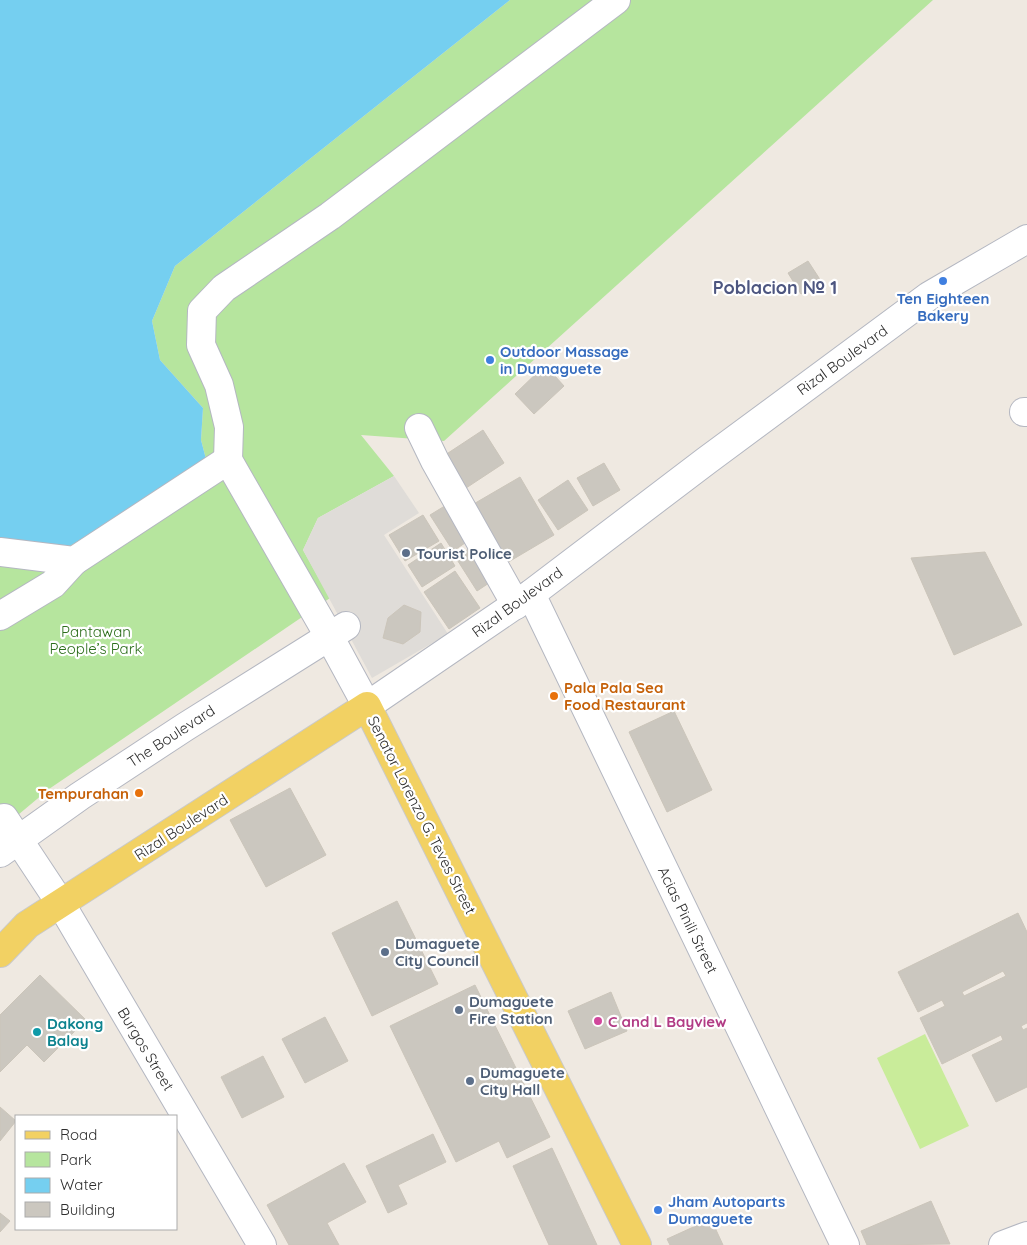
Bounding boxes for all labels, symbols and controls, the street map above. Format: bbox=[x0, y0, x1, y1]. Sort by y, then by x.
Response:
marker: Ten Eighteen Bakery bbox=[937, 275, 949, 287]
district label: Poblacion № 1 bbox=[713, 276, 837, 299]
place label: Ten Eighteen Bakery bbox=[897, 289, 989, 325]
street label: Rizal Boulevard bbox=[793, 321, 891, 399]
place label: Outdoor Massage in Dumaguete bbox=[500, 342, 629, 378]
marker: Outdoor Massage in Dumaguete bbox=[484, 354, 496, 366]
place label: Tourist Police bbox=[416, 544, 512, 563]
marker: Tourist Police bbox=[400, 547, 412, 559]
street label: Rizal Boulevard bbox=[468, 563, 566, 641]
park label: Pantawan People’s Park bbox=[50, 622, 143, 658]
place label: Pala Pala Sea Food Restaurant bbox=[564, 678, 686, 714]
marker: Pala Pala Sea Food Restaurant bbox=[548, 690, 560, 702]
street label: The Boulevard bbox=[124, 701, 218, 771]
street label: Senator Lorenzo G. Teves Street bbox=[364, 713, 480, 917]
place label: Tempurahan bbox=[38, 784, 129, 803]
marker: Tempurahan bbox=[133, 787, 145, 799]
street label: Rizal Boulevard bbox=[131, 790, 231, 864]
street label: Acias Pinili Street bbox=[654, 863, 722, 977]
place label: Dumaguete City Council bbox=[395, 934, 480, 970]
marker: Dumaguete City Council bbox=[379, 946, 391, 958]
place label: Dumaguete Fire Station bbox=[469, 992, 554, 1028]
street label: Burgos Street bbox=[114, 1004, 178, 1094]
marker: Dumaguete Fire Station bbox=[453, 1004, 465, 1016]
place label: C and L Bayview bbox=[608, 1012, 727, 1031]
place label: Dakong Balay bbox=[47, 1014, 103, 1050]
marker: C and L Bayview bbox=[592, 1015, 604, 1027]
marker: Dakong Balay bbox=[31, 1026, 43, 1038]
place label: Dumaguete City Hall bbox=[480, 1063, 565, 1099]
marker: Dumaguete City Hall bbox=[464, 1075, 476, 1087]
legend bbox=[15, 1115, 178, 1230]
text: Road bbox=[60, 1125, 97, 1144]
text: Park bbox=[60, 1150, 92, 1169]
text: Water bbox=[60, 1175, 103, 1194]
place label: Jham Autoparts Dumaguete bbox=[668, 1192, 785, 1228]
text: Building bbox=[60, 1200, 115, 1219]
marker: Jham Autoparts Dumaguete bbox=[652, 1204, 664, 1216]

